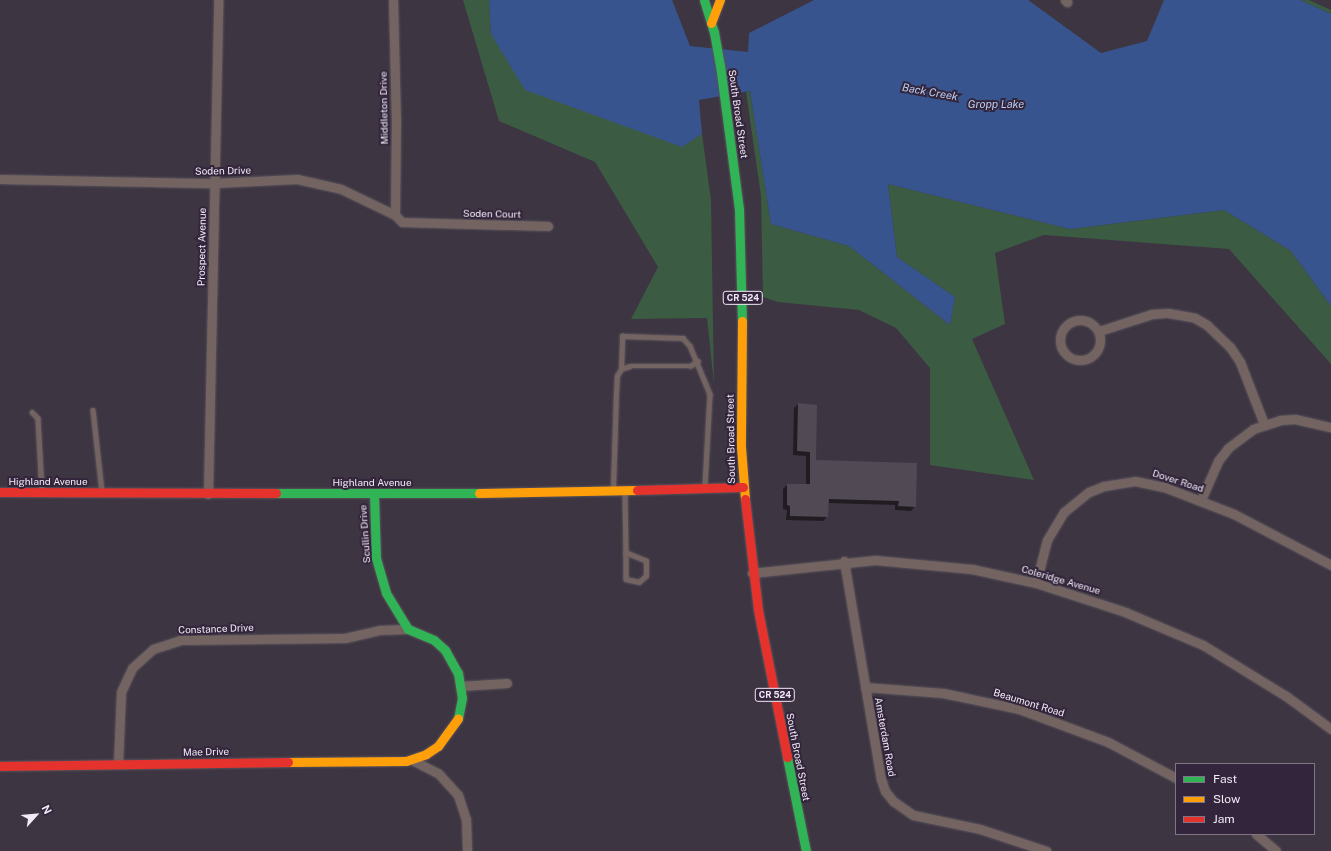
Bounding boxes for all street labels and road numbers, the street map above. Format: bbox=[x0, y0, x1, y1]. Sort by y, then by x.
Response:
street label: South Broad Street bbox=[726, 69, 750, 159]
street label: Middleton Drive bbox=[377, 71, 391, 145]
street label: Soden Drive bbox=[195, 165, 251, 177]
street label: Soden Court bbox=[463, 207, 521, 221]
street label: Prospect Avenue bbox=[195, 208, 209, 286]
road number: CR 524 bbox=[722, 291, 764, 305]
street label: South Broad Street bbox=[724, 394, 738, 484]
street label: Dover Road bbox=[1151, 467, 1205, 495]
street label: Highland Avenue bbox=[8, 476, 88, 488]
street label: Highland Avenue bbox=[332, 477, 412, 489]
street label: Scullin Drive bbox=[357, 504, 373, 564]
street label: Coleridge Avenue bbox=[1020, 563, 1102, 597]
street label: Constance Drive bbox=[178, 622, 254, 636]
street label: Beaumont Road bbox=[992, 687, 1066, 719]
road number: CR 524 bbox=[754, 688, 796, 702]
street label: Amsterdam Road bbox=[872, 696, 898, 778]
street label: South Broad Street bbox=[784, 712, 812, 802]
street label: Mae Drive bbox=[183, 746, 229, 758]

